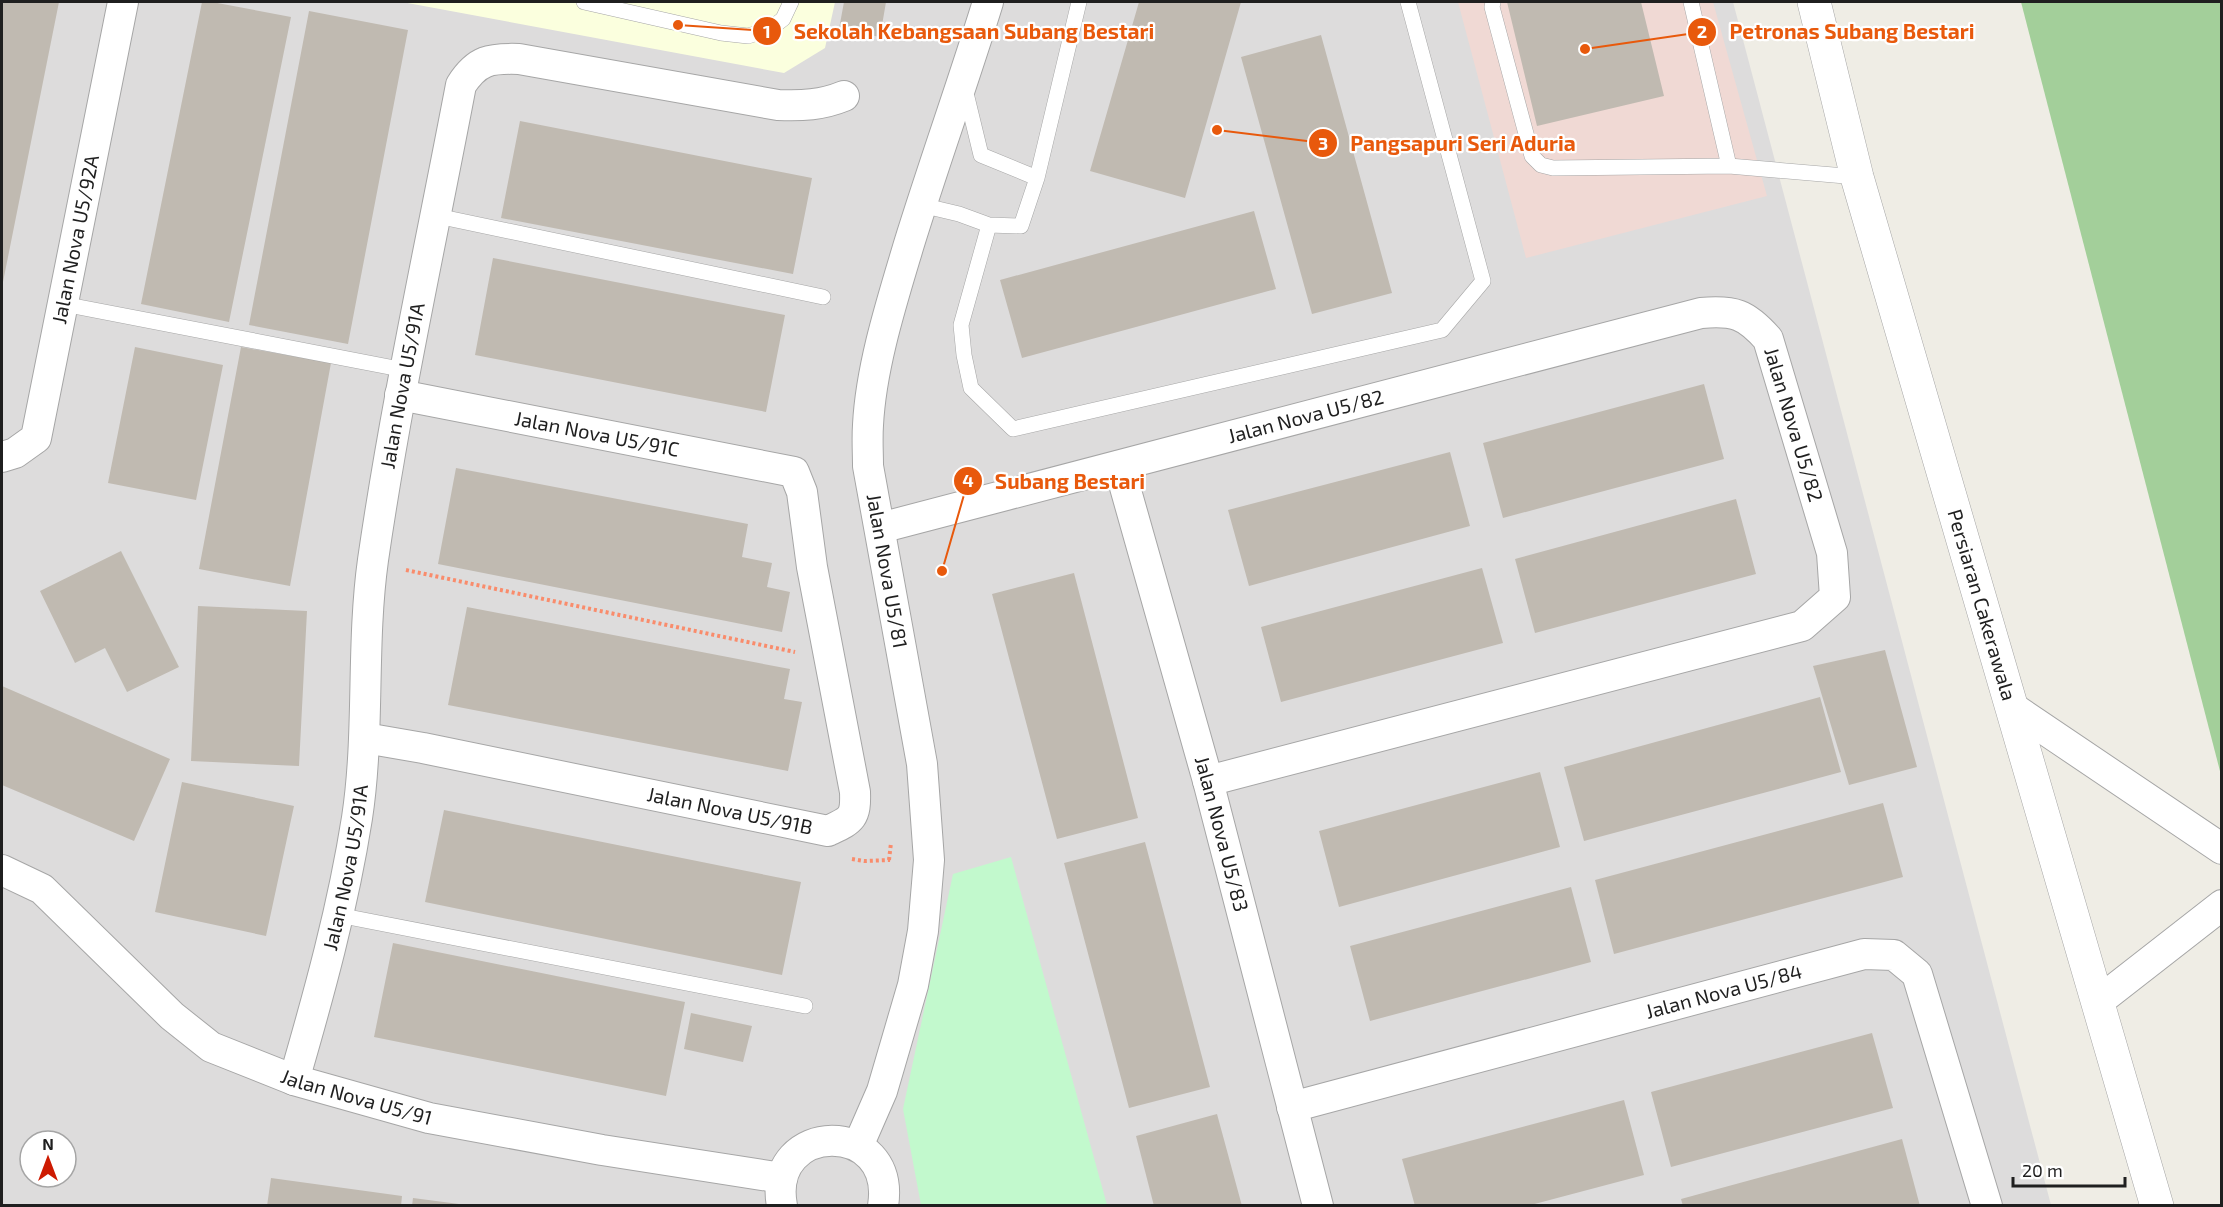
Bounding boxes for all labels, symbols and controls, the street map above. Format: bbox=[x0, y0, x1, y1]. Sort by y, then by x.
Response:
callout: Sekolah Kebangsaan Subang Bestari bbox=[752, 12, 1167, 51]
callout: Petronas Subang Bestari bbox=[1687, 13, 1986, 52]
text: Sekolah Kebangsaan Subang Bestari bbox=[794, 18, 1154, 43]
text: Petronas Subang Bestari bbox=[1729, 18, 1975, 43]
text: 1 bbox=[763, 20, 771, 42]
text: 2 bbox=[1697, 20, 1707, 42]
callout: Pangsapuri Seri Aduria bbox=[1308, 124, 1588, 163]
text: Pangsapuri Seri Aduria bbox=[1350, 130, 1576, 155]
text: 3 bbox=[1318, 132, 1328, 154]
street label: Jalan Nova U5/92A bbox=[46, 152, 103, 326]
street label: Jalan Nova U5/91A bbox=[375, 300, 429, 471]
street label: Jalan Nova U5/82 bbox=[1760, 344, 1829, 504]
street label: Jalan Nova U5/82 bbox=[1225, 384, 1386, 447]
street label: Jalan Nova U5/91C bbox=[513, 405, 682, 461]
callout: Subang Bestari bbox=[953, 462, 1157, 501]
text: Subang Bestari bbox=[995, 468, 1145, 493]
text: 4 bbox=[962, 469, 974, 491]
street label: Jalan Nova U5/81 bbox=[863, 492, 913, 650]
street label: Persiaran Cakerawala bbox=[1943, 506, 2022, 703]
street label: Jalan Nova U5/83 bbox=[1191, 753, 1254, 914]
street label: Jalan Nova U5/91B bbox=[645, 781, 815, 839]
street label: Jalan Nova U5/91A bbox=[317, 783, 372, 953]
street label: Jalan Nova U5/84 bbox=[1643, 958, 1804, 1023]
street label: Jalan Nova U5/91 bbox=[278, 1063, 435, 1129]
north arrow bbox=[18, 1129, 78, 1189]
text: N bbox=[42, 1134, 54, 1153]
scale bar bbox=[2013, 1150, 2126, 1188]
text: 20 m bbox=[2022, 1159, 2063, 1181]

